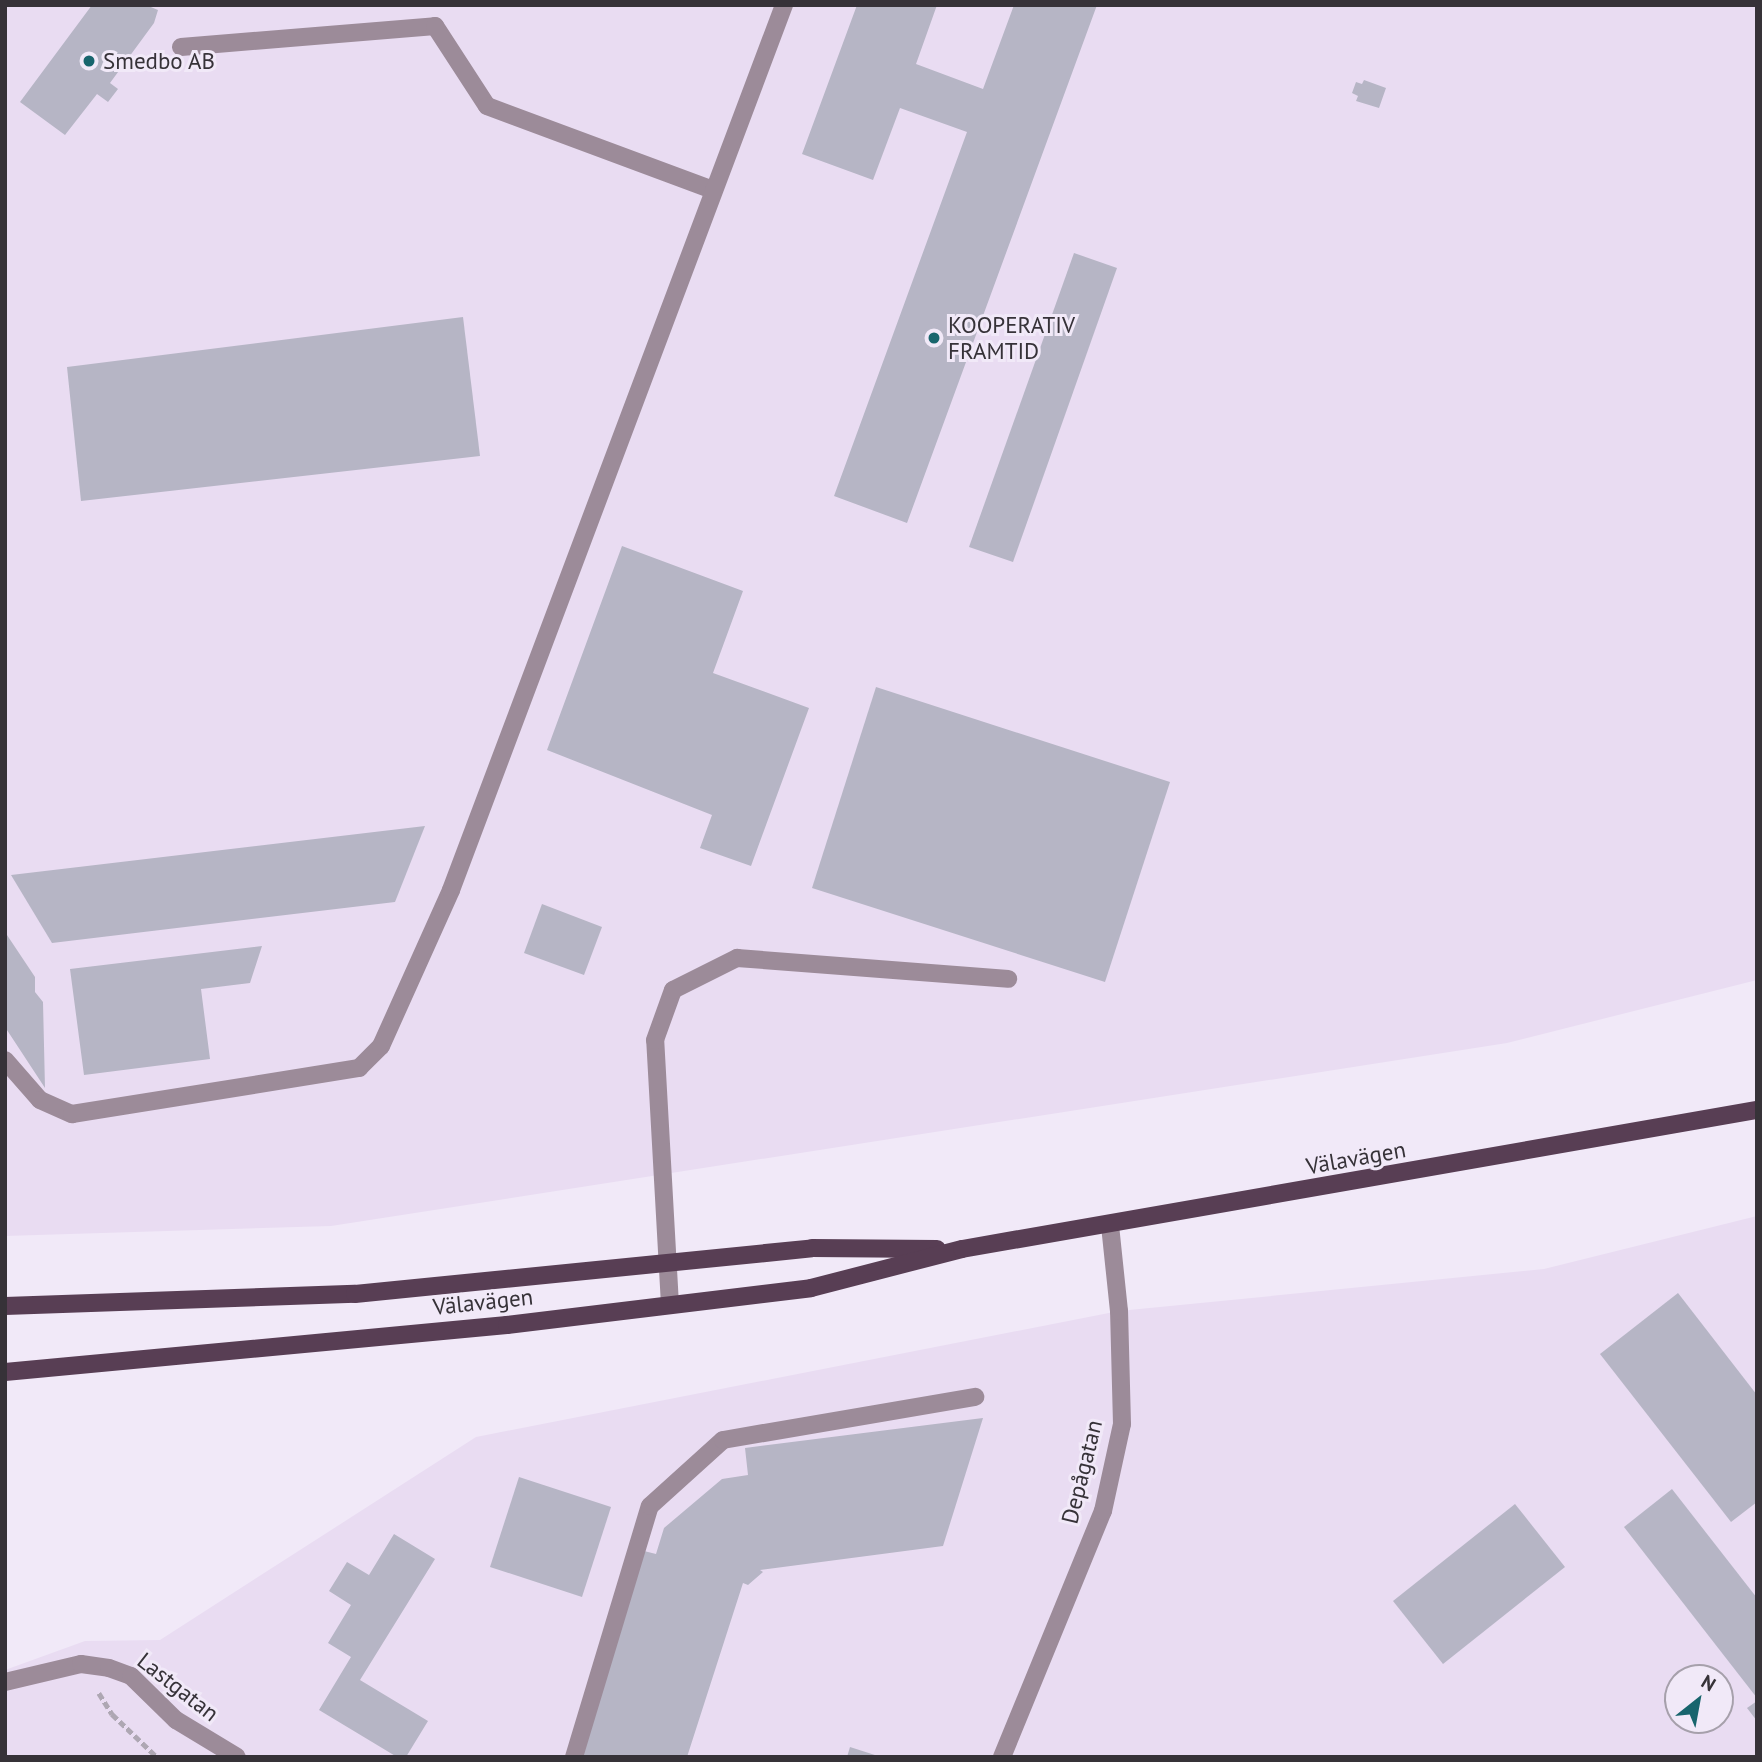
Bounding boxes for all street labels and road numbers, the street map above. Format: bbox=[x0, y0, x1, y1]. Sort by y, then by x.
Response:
street label: Välavägen bbox=[1304, 1136, 1408, 1180]
street label: Välavägen bbox=[432, 1283, 534, 1321]
street label: Depågatan bbox=[1056, 1417, 1108, 1527]
street label: Lastgatan bbox=[132, 1647, 224, 1727]

